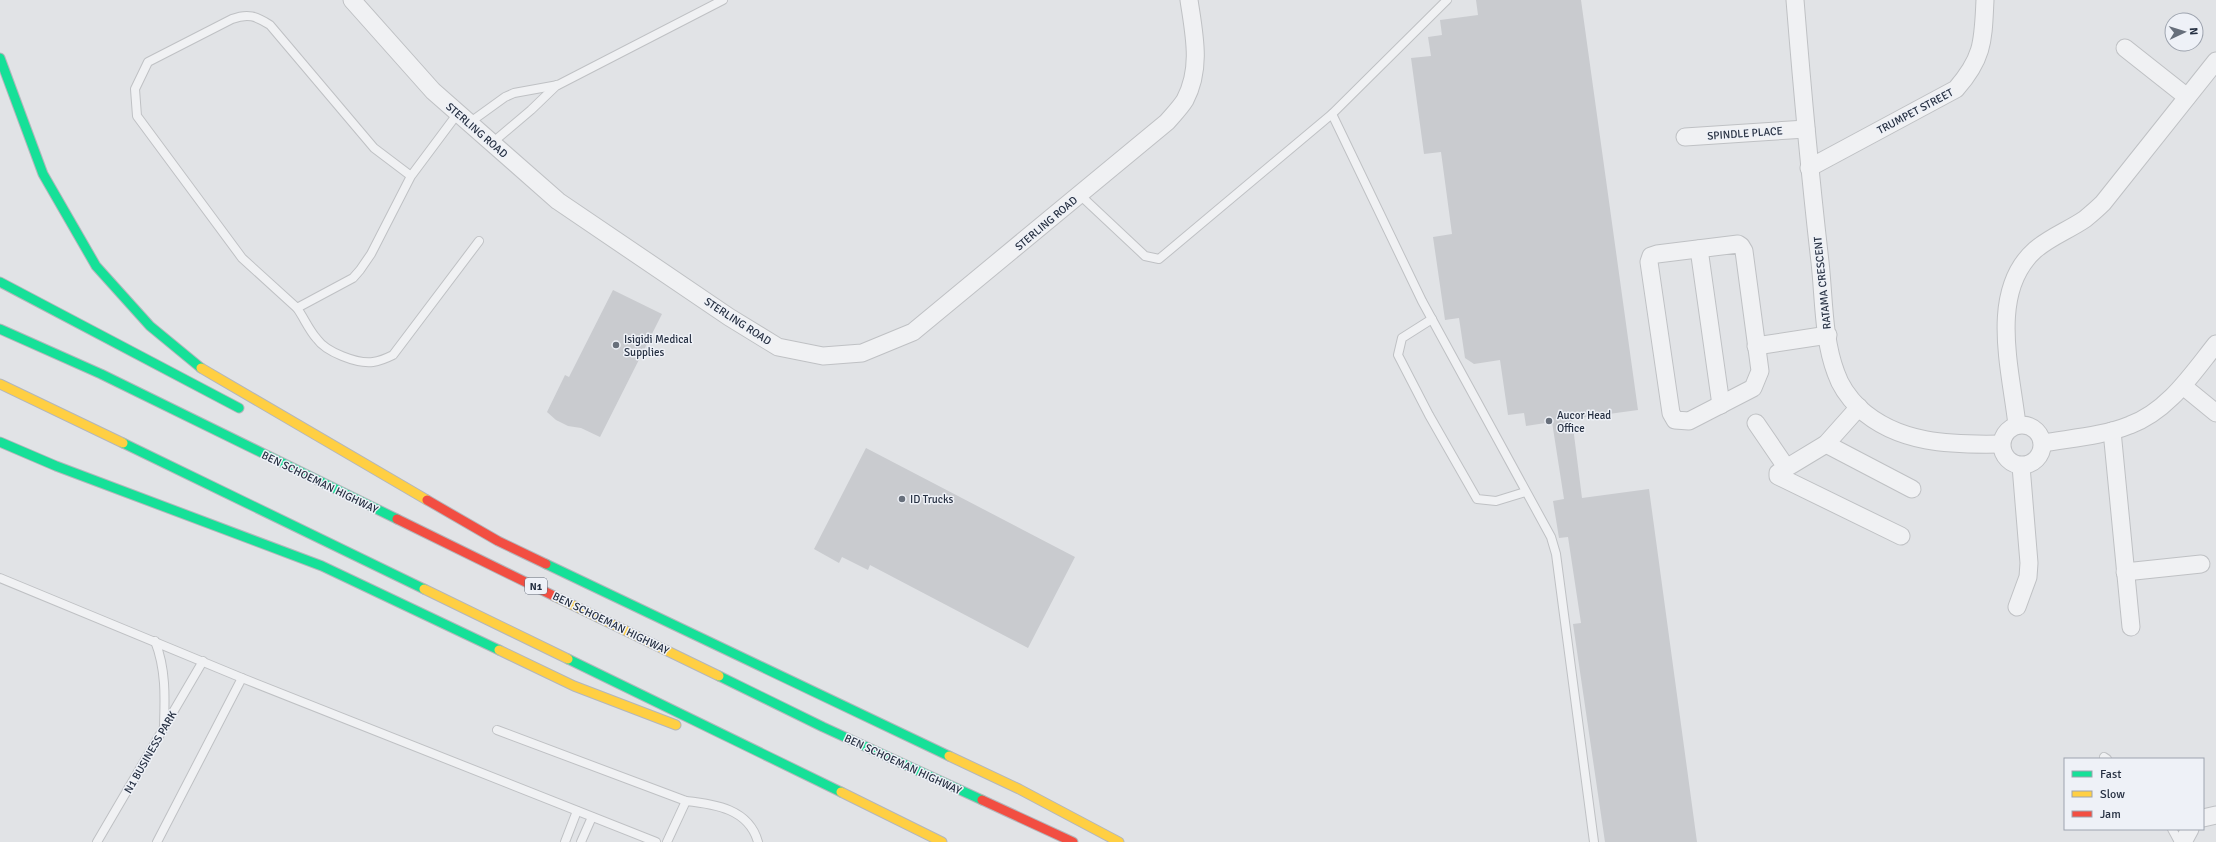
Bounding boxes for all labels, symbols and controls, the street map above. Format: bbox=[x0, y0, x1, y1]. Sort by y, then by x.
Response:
north arrow bbox=[2164, 12, 2204, 52]
text: N bbox=[2187, 27, 2200, 36]
street label: TRUMPET STREET bbox=[1875, 86, 1956, 137]
street label: STERLING ROAD bbox=[443, 100, 510, 161]
street label: SPINDLE PLACE bbox=[1707, 124, 1783, 143]
street label: STERLING ROAD bbox=[1013, 194, 1080, 253]
street label: RATAMA CRESCENT bbox=[1811, 235, 1834, 330]
street label: STERLING ROAD bbox=[702, 295, 774, 348]
place label: Isigidi Medical Supplies bbox=[624, 333, 692, 359]
marker: Isigidi Medical Supplies bbox=[611, 340, 621, 350]
place label: Aucor Head Office bbox=[1557, 409, 1611, 435]
marker: Aucor Head Office bbox=[1544, 416, 1554, 426]
street label: BEN SCHOEMAN HIGHWAY bbox=[260, 449, 380, 516]
place label: ID Trucks bbox=[910, 493, 953, 506]
marker: ID Trucks bbox=[897, 494, 907, 504]
road number: N1 bbox=[525, 578, 547, 594]
street label: BEN SCHOEMAN HIGHWAY bbox=[551, 590, 671, 657]
street label: N1 BUSINESS PARK bbox=[122, 708, 180, 796]
street label: BEN SCHOEMAN HIGHWAY bbox=[842, 732, 964, 798]
legend bbox=[2064, 758, 2204, 830]
text: Fast bbox=[2100, 767, 2121, 782]
text: Slow bbox=[2100, 787, 2125, 802]
text: Jam bbox=[2100, 807, 2121, 822]

